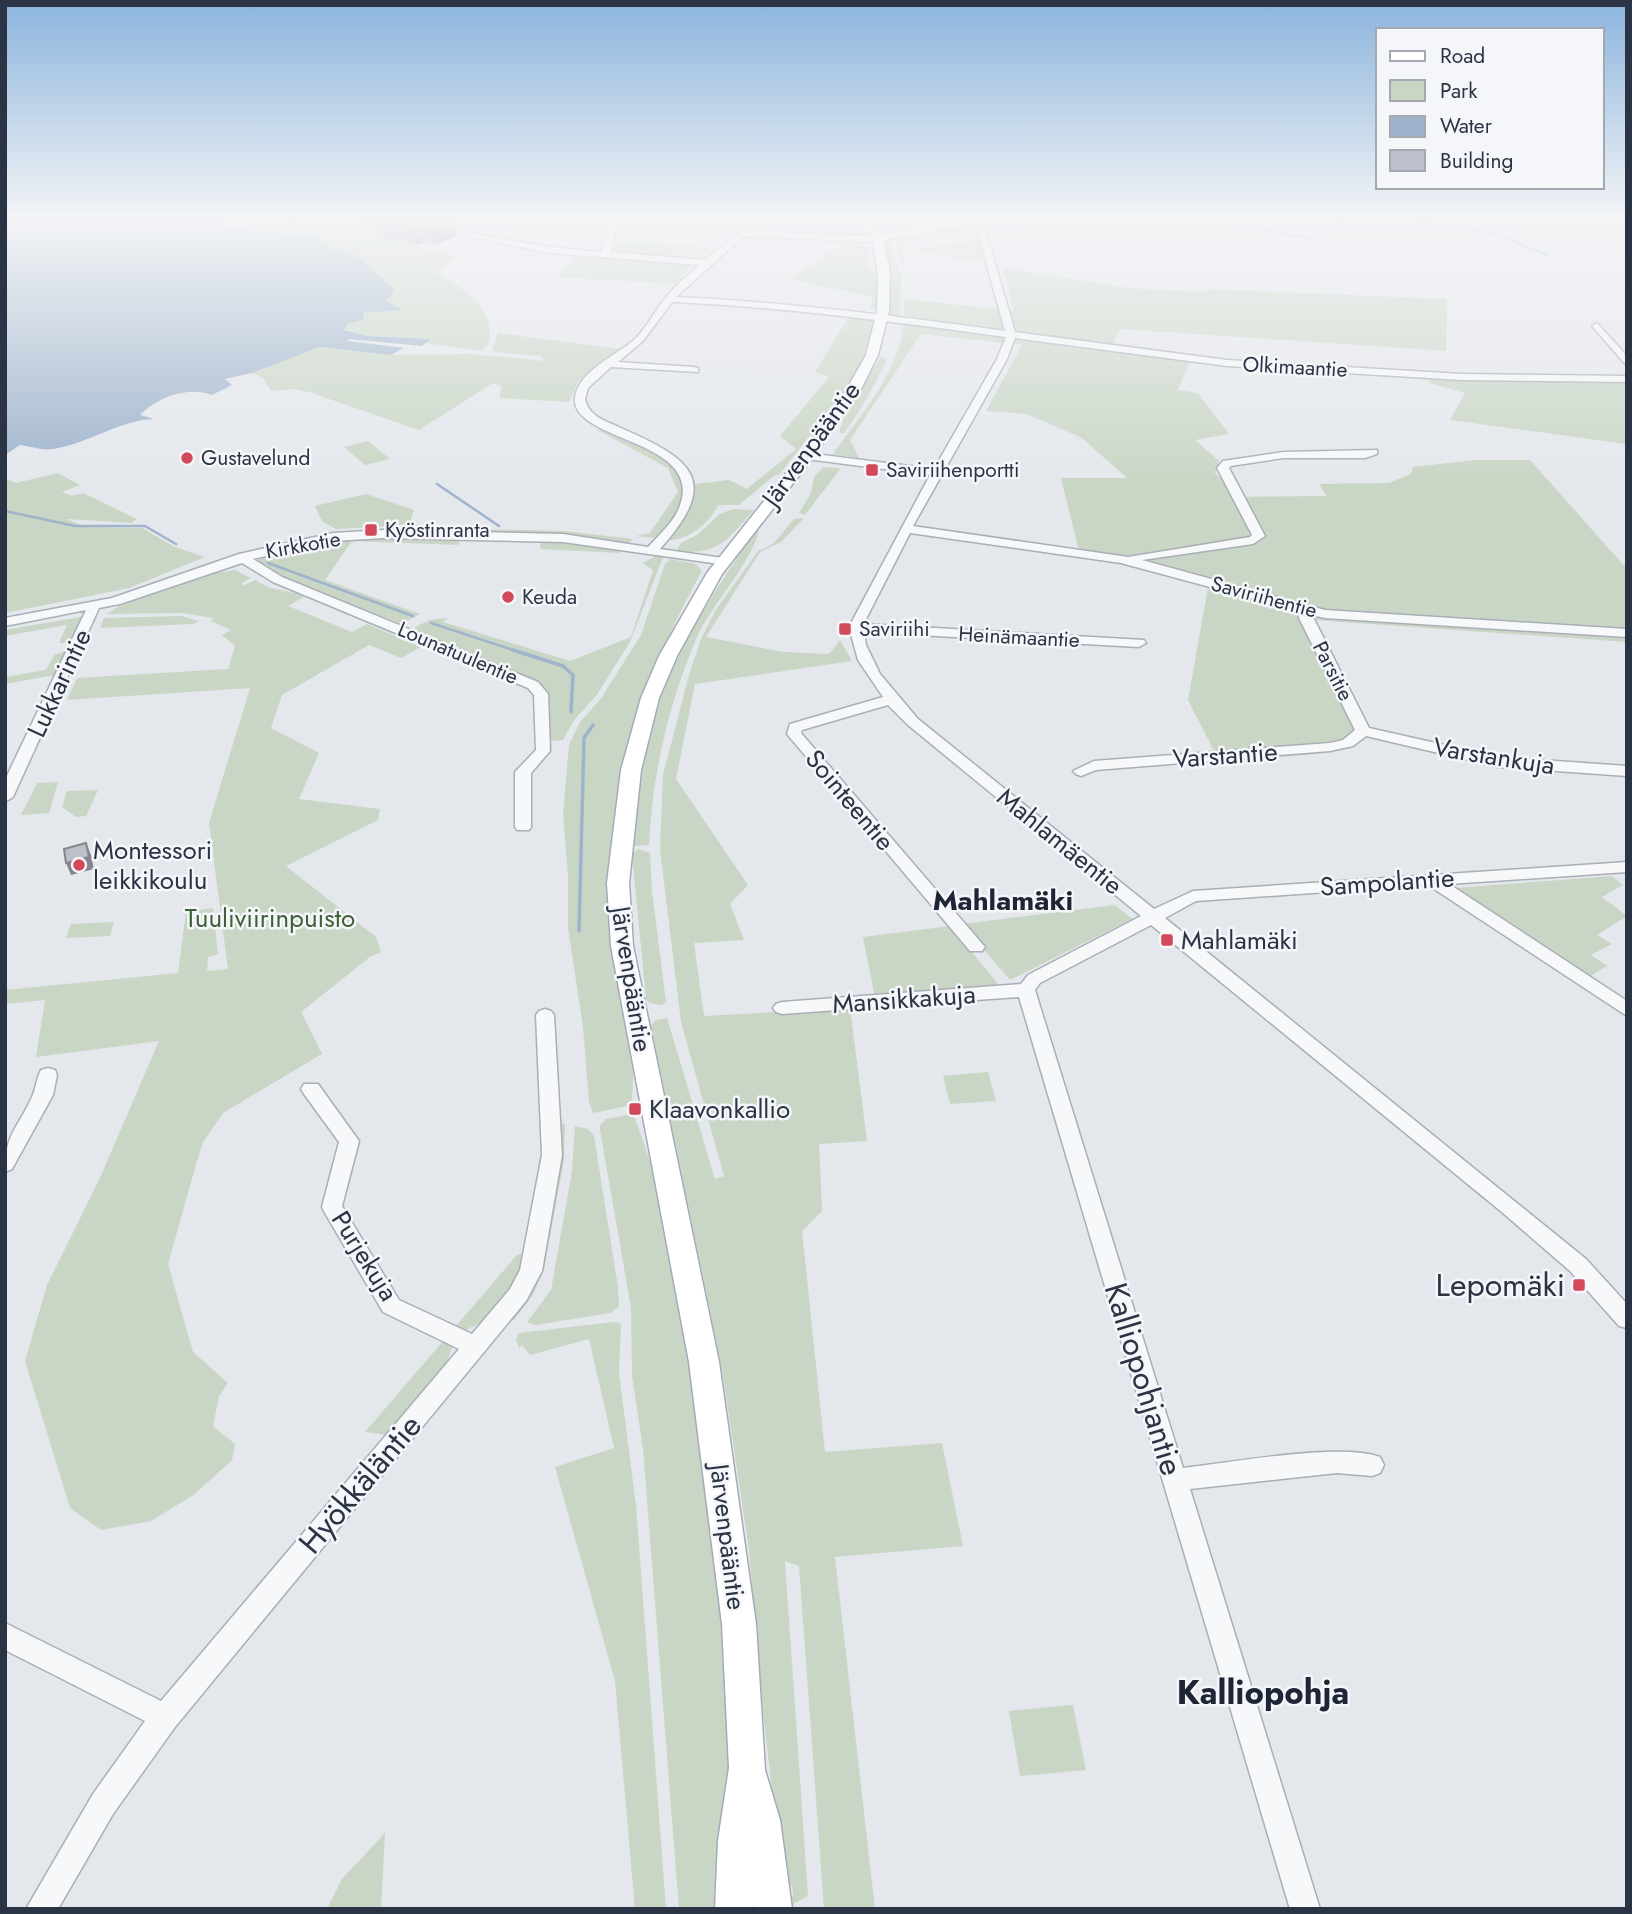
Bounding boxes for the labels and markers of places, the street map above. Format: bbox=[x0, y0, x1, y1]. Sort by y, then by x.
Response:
place label: Gustavelund bbox=[201, 443, 310, 473]
marker: Gustavelund bbox=[179, 450, 195, 466]
place label: Saviriihenportti bbox=[886, 455, 1019, 485]
marker: Saviriihenportti bbox=[864, 462, 880, 478]
place label: Kyöstinranta bbox=[385, 515, 490, 545]
marker: Kyöstinranta bbox=[363, 522, 379, 538]
place label: Keuda bbox=[522, 582, 577, 612]
marker: Keuda bbox=[500, 589, 516, 605]
place label: Saviriihi bbox=[859, 614, 930, 644]
marker: Saviriihi bbox=[837, 621, 853, 637]
place label: Montessori leikkikoulu bbox=[93, 831, 212, 899]
marker: Montessori leikkikoulu bbox=[71, 857, 87, 873]
place label: Mahlamäki bbox=[1181, 921, 1298, 959]
marker: Mahlamäki bbox=[1159, 932, 1175, 948]
place label: Klaavonkallio bbox=[649, 1090, 790, 1128]
marker: Klaavonkallio bbox=[627, 1101, 643, 1117]
place label: Lepomäki bbox=[1436, 1262, 1565, 1308]
marker: Lepomäki bbox=[1571, 1277, 1587, 1293]

